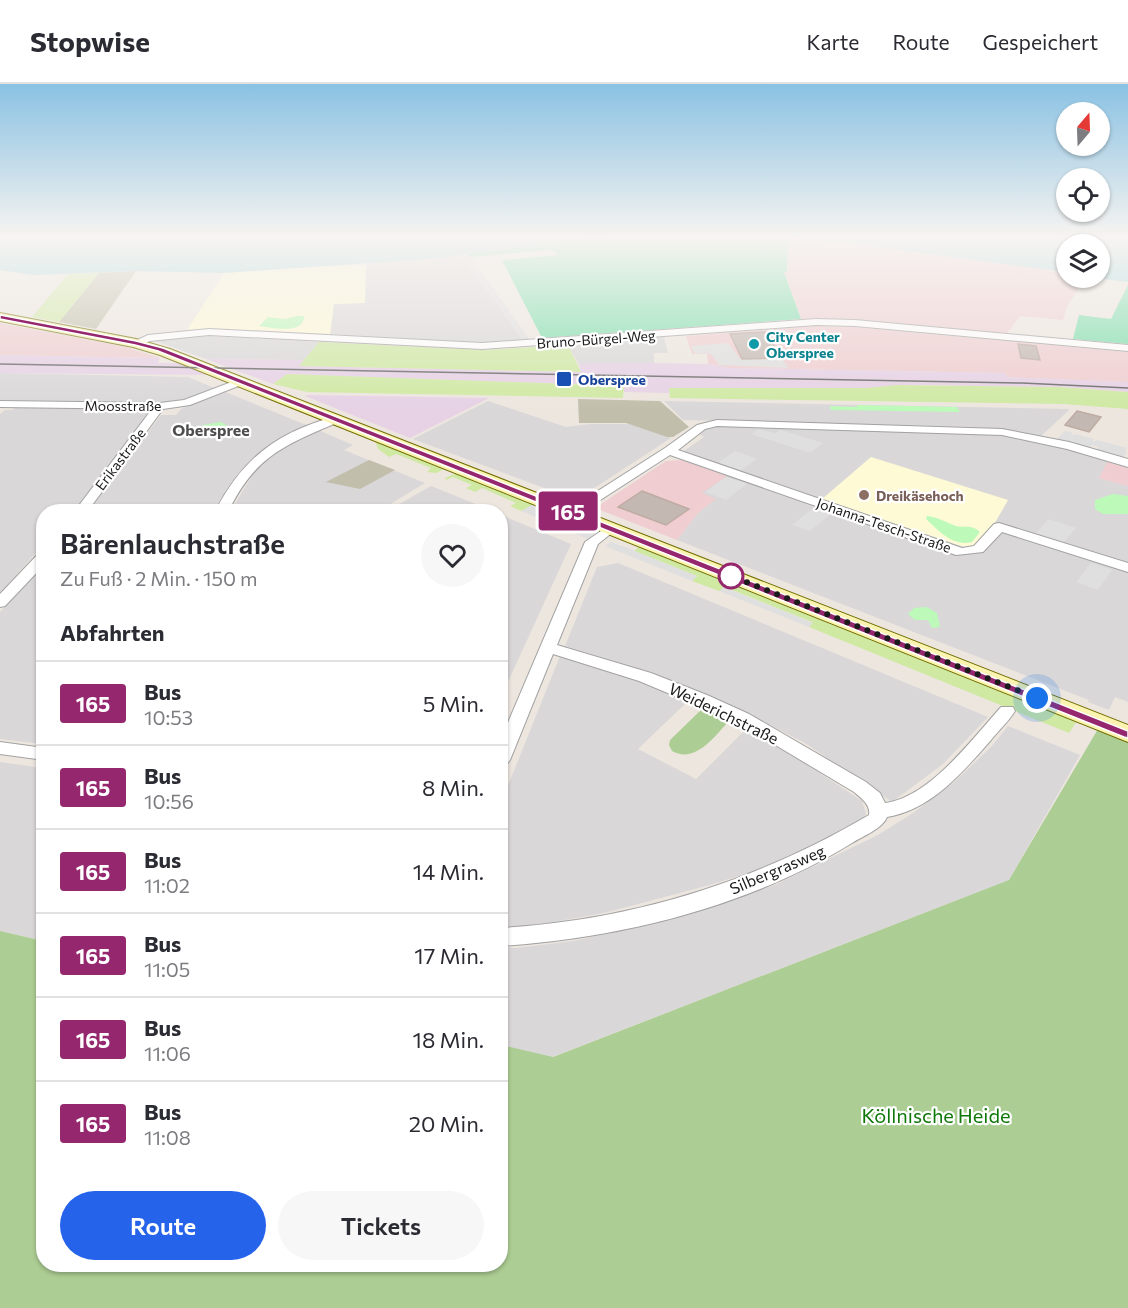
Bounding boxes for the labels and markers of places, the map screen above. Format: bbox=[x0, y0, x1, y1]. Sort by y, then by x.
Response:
place label: City Center Oberspree bbox=[766, 328, 840, 361]
marker: City Center Oberspree bbox=[747, 337, 761, 351]
marker: Oberspree bbox=[555, 370, 573, 388]
place label: Oberspree bbox=[578, 371, 646, 388]
place label: Dreikäsehoch bbox=[876, 487, 964, 504]
marker: Dreikäsehoch bbox=[857, 488, 871, 502]
unlabelled marker bbox=[718, 563, 744, 589]

